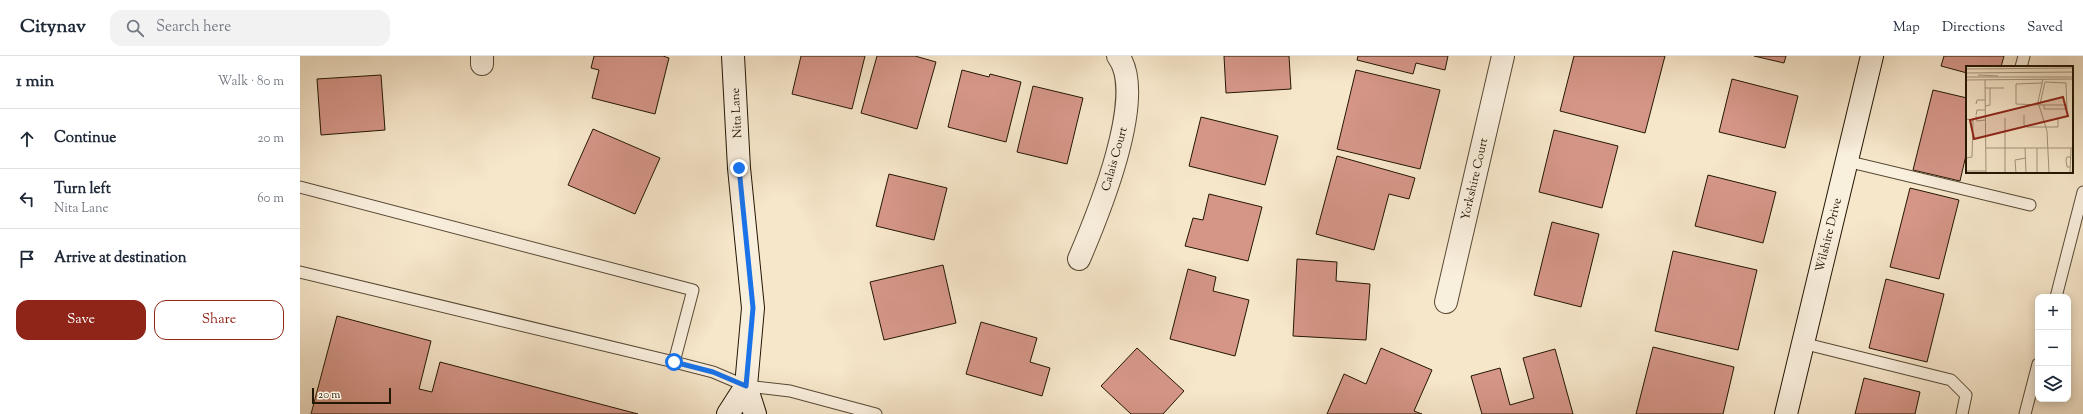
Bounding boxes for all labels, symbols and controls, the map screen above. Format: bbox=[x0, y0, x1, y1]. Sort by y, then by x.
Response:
search box bbox=[110, 10, 390, 46]
text: Citynav bbox=[20, 14, 86, 41]
icon: search bbox=[124, 17, 146, 39]
text: Search here bbox=[156, 17, 231, 38]
text: Map bbox=[1893, 18, 1920, 38]
text: Directions bbox=[1942, 18, 2005, 38]
text: Saved bbox=[2027, 18, 2063, 38]
inset map bbox=[1966, 66, 2073, 173]
text: 1 min bbox=[16, 70, 54, 94]
text: Walk · 80 m bbox=[218, 73, 284, 91]
street label: Nita Lane bbox=[727, 87, 747, 139]
street label: Calais Court bbox=[1097, 125, 1133, 193]
icon: ahead bbox=[16, 128, 38, 150]
text: Continue bbox=[54, 128, 116, 149]
text: 20 m bbox=[258, 130, 284, 148]
street label: Yorkshire Court bbox=[1457, 136, 1493, 222]
route end bbox=[730, 159, 748, 177]
text: Turn left bbox=[54, 179, 111, 200]
icon: left bbox=[16, 188, 38, 210]
text: 60 m bbox=[257, 190, 284, 208]
street label: Wilshire Drive bbox=[1811, 196, 1847, 274]
text: Nita Lane bbox=[54, 200, 109, 218]
icon: arrive bbox=[16, 248, 38, 270]
text: Arrive at destination bbox=[54, 248, 187, 269]
map controls bbox=[2035, 294, 2071, 402]
button: + bbox=[2035, 294, 2071, 330]
button: Save bbox=[16, 300, 146, 340]
button: Share bbox=[154, 300, 284, 340]
button: − bbox=[2035, 330, 2071, 366]
route start bbox=[665, 353, 683, 371]
button: layers bbox=[2035, 366, 2071, 402]
scale bar bbox=[312, 386, 391, 405]
text: 20 m bbox=[318, 387, 340, 403]

